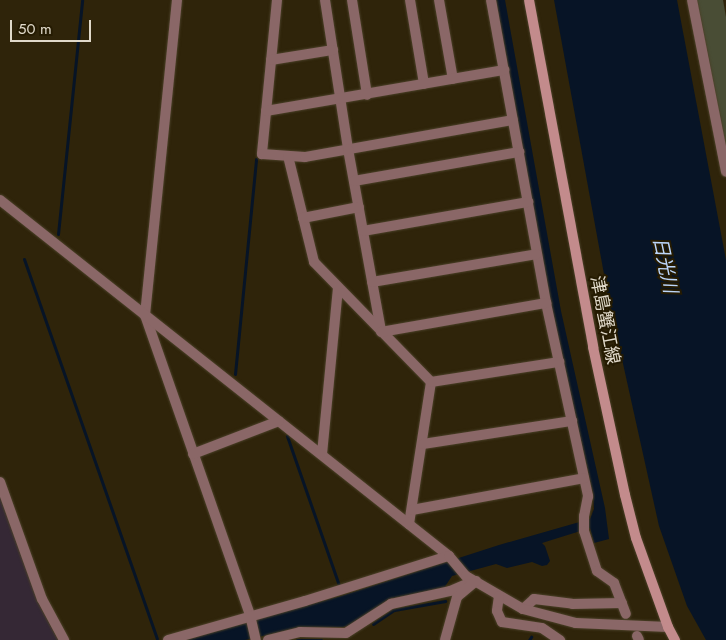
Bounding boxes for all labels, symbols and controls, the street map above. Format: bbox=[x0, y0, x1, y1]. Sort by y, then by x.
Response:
scale bar bbox=[12, 10, 94, 42]
text: 50 m bbox=[18, 18, 52, 40]
water label: 日光川 bbox=[648, 235, 682, 295]
street label: 津島蟹江線 bbox=[586, 274, 624, 366]

